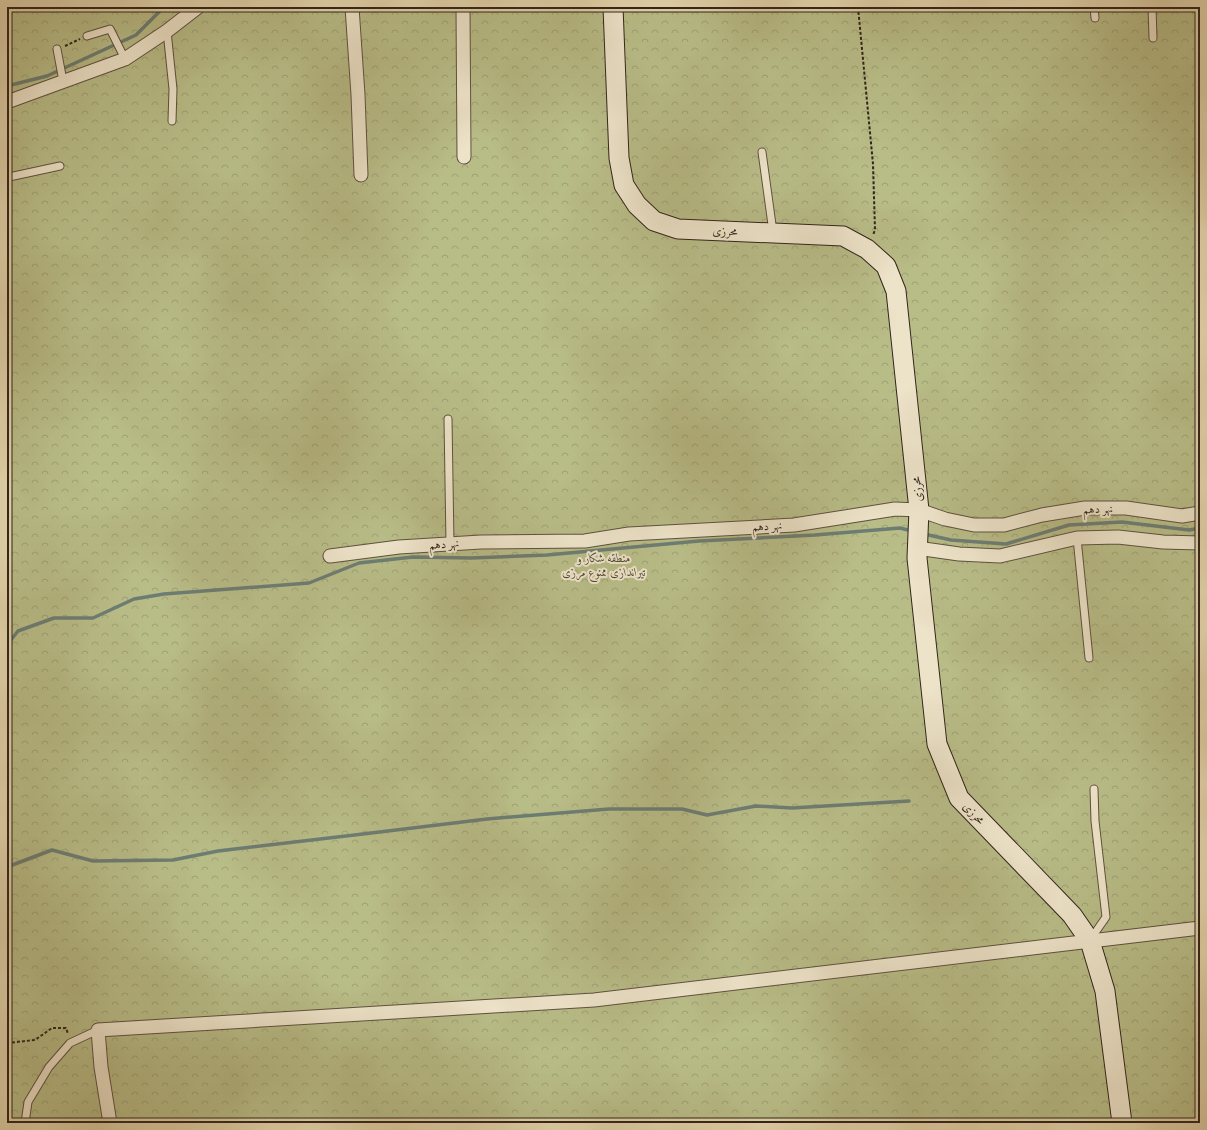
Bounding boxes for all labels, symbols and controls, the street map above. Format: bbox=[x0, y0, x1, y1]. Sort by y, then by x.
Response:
street label: محرزی bbox=[712, 224, 739, 239]
street label: محرزی bbox=[909, 475, 926, 502]
street label: نهر دهم bbox=[1083, 501, 1113, 521]
street label: نهر دهم bbox=[752, 518, 783, 538]
street label: نهر دهم bbox=[428, 536, 460, 556]
park label: منطقه شکار و تیراندازی ممنوع مرزی bbox=[562, 551, 646, 583]
street label: محرزی bbox=[959, 799, 988, 828]

